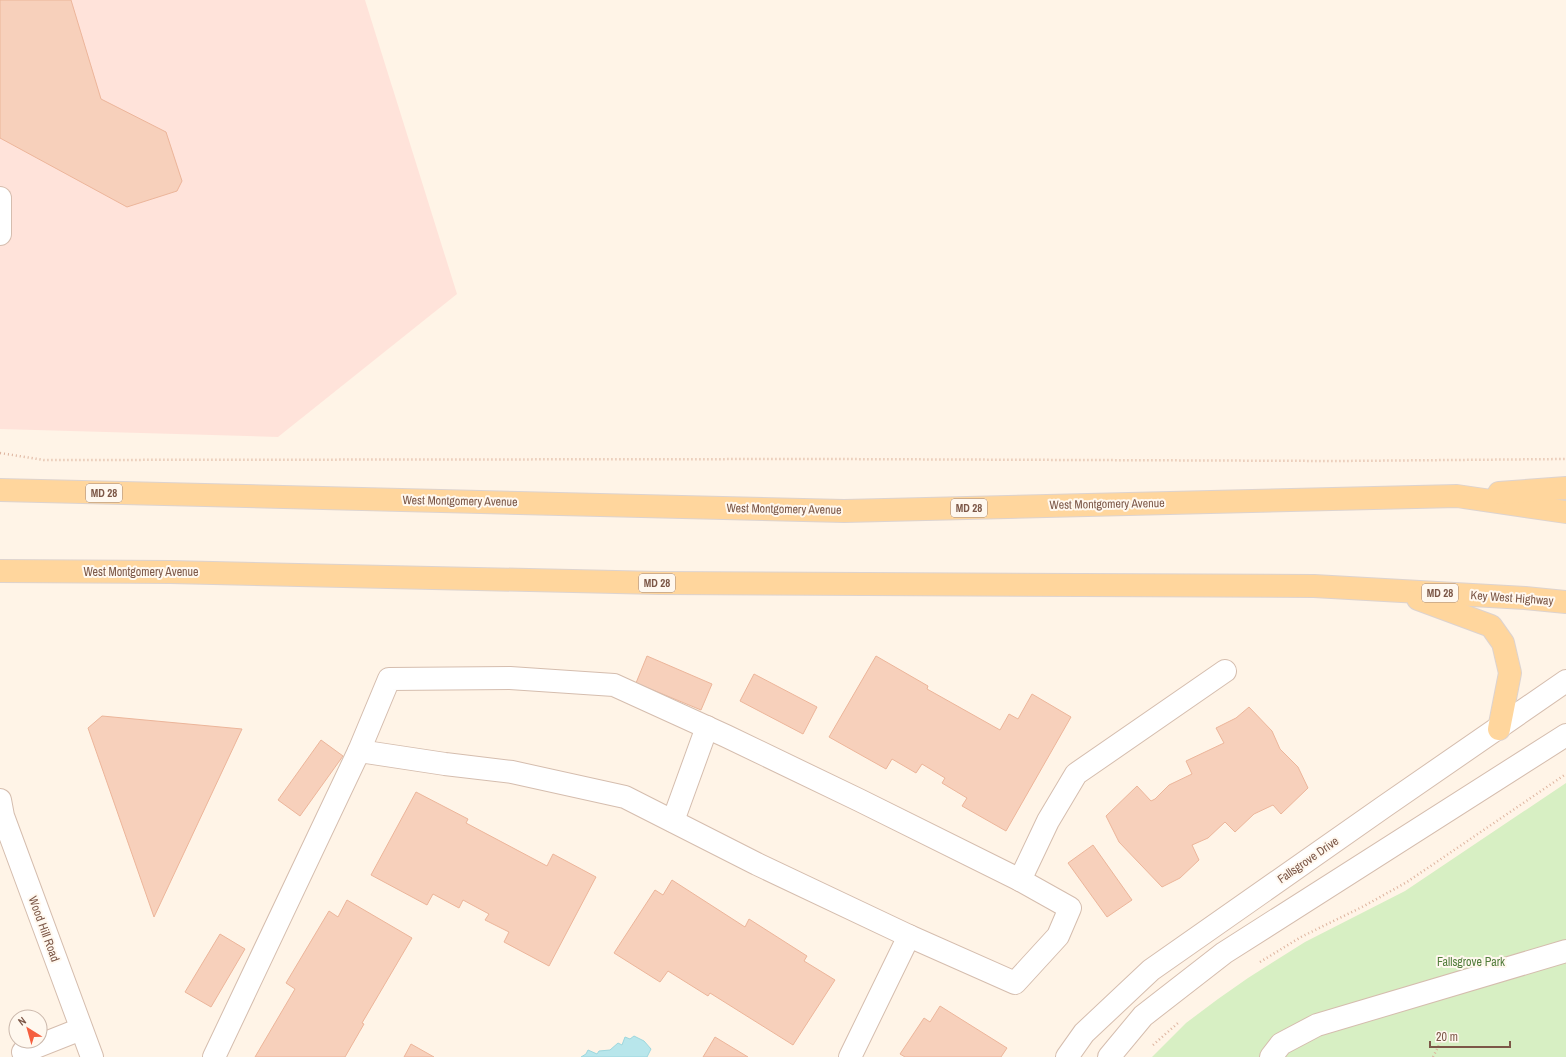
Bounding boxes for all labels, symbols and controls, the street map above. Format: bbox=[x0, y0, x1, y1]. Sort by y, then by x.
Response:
road number: MD 28 bbox=[86, 484, 122, 502]
street label: West Montgomery Avenue bbox=[402, 492, 518, 510]
street label: West Montgomery Avenue bbox=[1049, 495, 1165, 513]
road number: MD 28 bbox=[951, 499, 987, 517]
street label: West Montgomery Avenue bbox=[726, 500, 842, 518]
street label: West Montgomery Avenue bbox=[83, 564, 199, 580]
road number: MD 28 bbox=[639, 574, 675, 592]
road number: MD 28 bbox=[1422, 584, 1458, 602]
street label: Key West Highway bbox=[1470, 587, 1554, 609]
street label: Fallsgrove Drive bbox=[1274, 833, 1342, 887]
street label: Wood Hill Road bbox=[25, 894, 63, 964]
park label: Fallsgrove Park bbox=[1437, 954, 1505, 970]
north arrow bbox=[8, 1009, 48, 1049]
text: N bbox=[15, 1013, 29, 1029]
scale bar bbox=[1430, 1023, 1510, 1049]
text: 20 m bbox=[1436, 1029, 1458, 1045]

